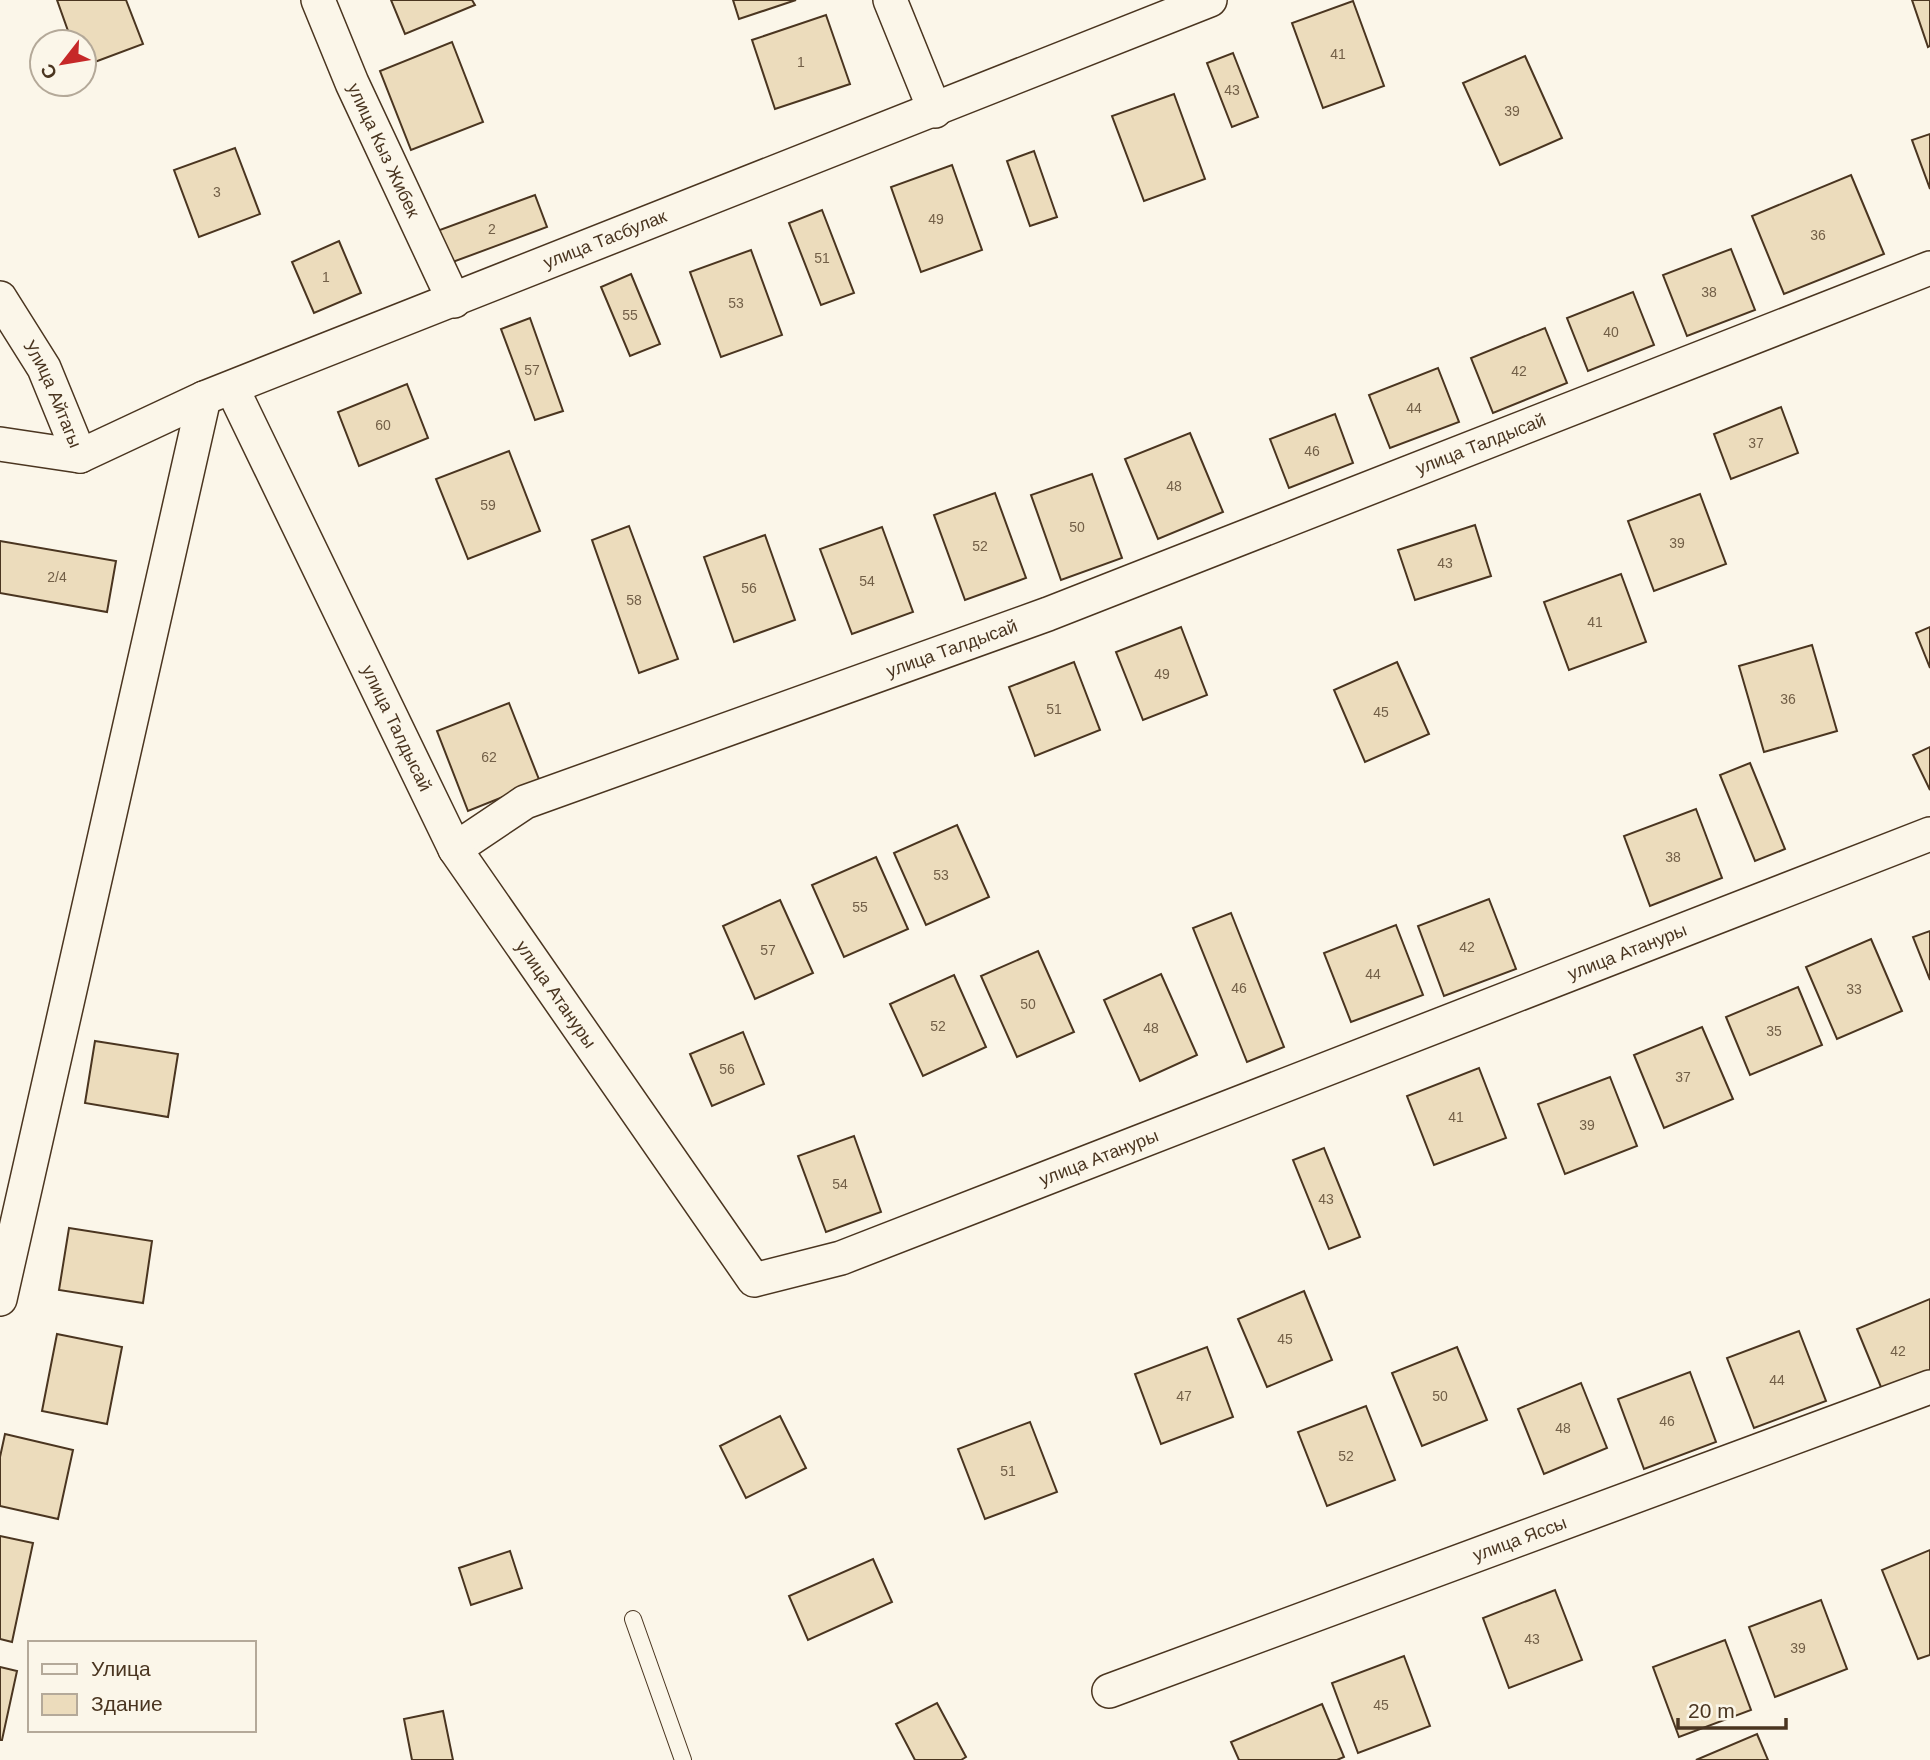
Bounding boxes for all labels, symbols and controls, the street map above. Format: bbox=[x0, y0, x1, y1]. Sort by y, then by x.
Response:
north arrow bbox=[28, 28, 98, 98]
house number: 41 bbox=[1330, 46, 1346, 62]
house number: 1 bbox=[797, 54, 805, 70]
text: С bbox=[36, 60, 61, 83]
street label: улица Кыз Жибек bbox=[344, 80, 424, 221]
house number: 43 bbox=[1224, 82, 1240, 98]
house number: 39 bbox=[1504, 103, 1520, 119]
house number: 3 bbox=[213, 184, 221, 200]
street label: улица Тасбулак bbox=[541, 206, 670, 273]
house number: 49 bbox=[928, 211, 944, 227]
house number: 2 bbox=[488, 221, 496, 237]
house number: 36 bbox=[1810, 227, 1826, 243]
house number: 51 bbox=[814, 250, 830, 266]
house number: 1 bbox=[322, 269, 330, 285]
house number: 38 bbox=[1701, 284, 1717, 300]
house number: 53 bbox=[728, 295, 744, 311]
house number: 55 bbox=[622, 307, 638, 323]
house number: 40 bbox=[1603, 324, 1619, 340]
street label: Улица Айтагы bbox=[19, 337, 86, 451]
house number: 57 bbox=[524, 362, 540, 378]
house number: 42 bbox=[1511, 363, 1527, 379]
house number: 44 bbox=[1406, 400, 1422, 416]
street label: улица Талдысай bbox=[1413, 410, 1548, 479]
house number: 60 bbox=[375, 417, 391, 433]
house number: 37 bbox=[1748, 435, 1764, 451]
house number: 46 bbox=[1304, 443, 1320, 459]
house number: 48 bbox=[1166, 478, 1182, 494]
house number: 59 bbox=[480, 497, 496, 513]
house number: 50 bbox=[1069, 519, 1085, 535]
house number: 39 bbox=[1669, 535, 1685, 551]
house number: 52 bbox=[972, 538, 988, 554]
house number: 43 bbox=[1437, 555, 1453, 571]
house number: 2/4 bbox=[47, 569, 67, 585]
house number: 54 bbox=[859, 573, 875, 589]
house number: 56 bbox=[741, 580, 757, 596]
house number: 58 bbox=[626, 592, 642, 608]
house number: 41 bbox=[1587, 614, 1603, 630]
street label: улица Талдысай bbox=[884, 616, 1020, 681]
street label: улица Талдысай bbox=[358, 662, 436, 795]
house number: 49 bbox=[1154, 666, 1170, 682]
house number: 36 bbox=[1780, 691, 1796, 707]
house number: 51 bbox=[1046, 701, 1062, 717]
house number: 45 bbox=[1373, 704, 1389, 720]
house number: 62 bbox=[481, 749, 497, 765]
house number: 38 bbox=[1665, 849, 1681, 865]
house number: 53 bbox=[933, 867, 949, 883]
house number: 55 bbox=[852, 899, 868, 915]
street label: улица Атануры bbox=[1565, 920, 1690, 984]
street label: улица Атануры bbox=[512, 937, 600, 1052]
house number: 42 bbox=[1459, 939, 1475, 955]
house number: 57 bbox=[760, 942, 776, 958]
house number: 44 bbox=[1365, 966, 1381, 982]
house number: 46 bbox=[1231, 980, 1247, 996]
house number: 33 bbox=[1846, 981, 1862, 997]
house number: 50 bbox=[1020, 996, 1036, 1012]
house number: 52 bbox=[930, 1018, 946, 1034]
house number: 48 bbox=[1143, 1020, 1159, 1036]
house number: 35 bbox=[1766, 1023, 1782, 1039]
house number: 56 bbox=[719, 1061, 735, 1077]
house number: 37 bbox=[1675, 1069, 1691, 1085]
house number: 41 bbox=[1448, 1109, 1464, 1125]
house number: 39 bbox=[1579, 1117, 1595, 1133]
street label: улица Атануры bbox=[1037, 1125, 1161, 1190]
house number: 54 bbox=[832, 1176, 848, 1192]
house number: 43 bbox=[1318, 1191, 1334, 1207]
house number: 45 bbox=[1277, 1331, 1293, 1347]
house number: 42 bbox=[1890, 1343, 1906, 1359]
house number: 44 bbox=[1769, 1372, 1785, 1388]
house number: 47 bbox=[1176, 1388, 1192, 1404]
house number: 50 bbox=[1432, 1388, 1448, 1404]
house number: 46 bbox=[1659, 1413, 1675, 1429]
house number: 48 bbox=[1555, 1420, 1571, 1436]
house number: 52 bbox=[1338, 1448, 1354, 1464]
house number: 51 bbox=[1000, 1463, 1016, 1479]
street label: улица Яссы bbox=[1470, 1512, 1569, 1565]
house number: 43 bbox=[1524, 1631, 1540, 1647]
house number: 39 bbox=[1790, 1640, 1806, 1656]
legend bbox=[28, 1641, 256, 1732]
text: Улица bbox=[91, 1657, 151, 1680]
scale bar bbox=[1678, 1686, 1786, 1730]
text: Здание bbox=[91, 1692, 163, 1715]
house number: 45 bbox=[1373, 1697, 1389, 1713]
text: 20 m bbox=[1688, 1699, 1735, 1722]

